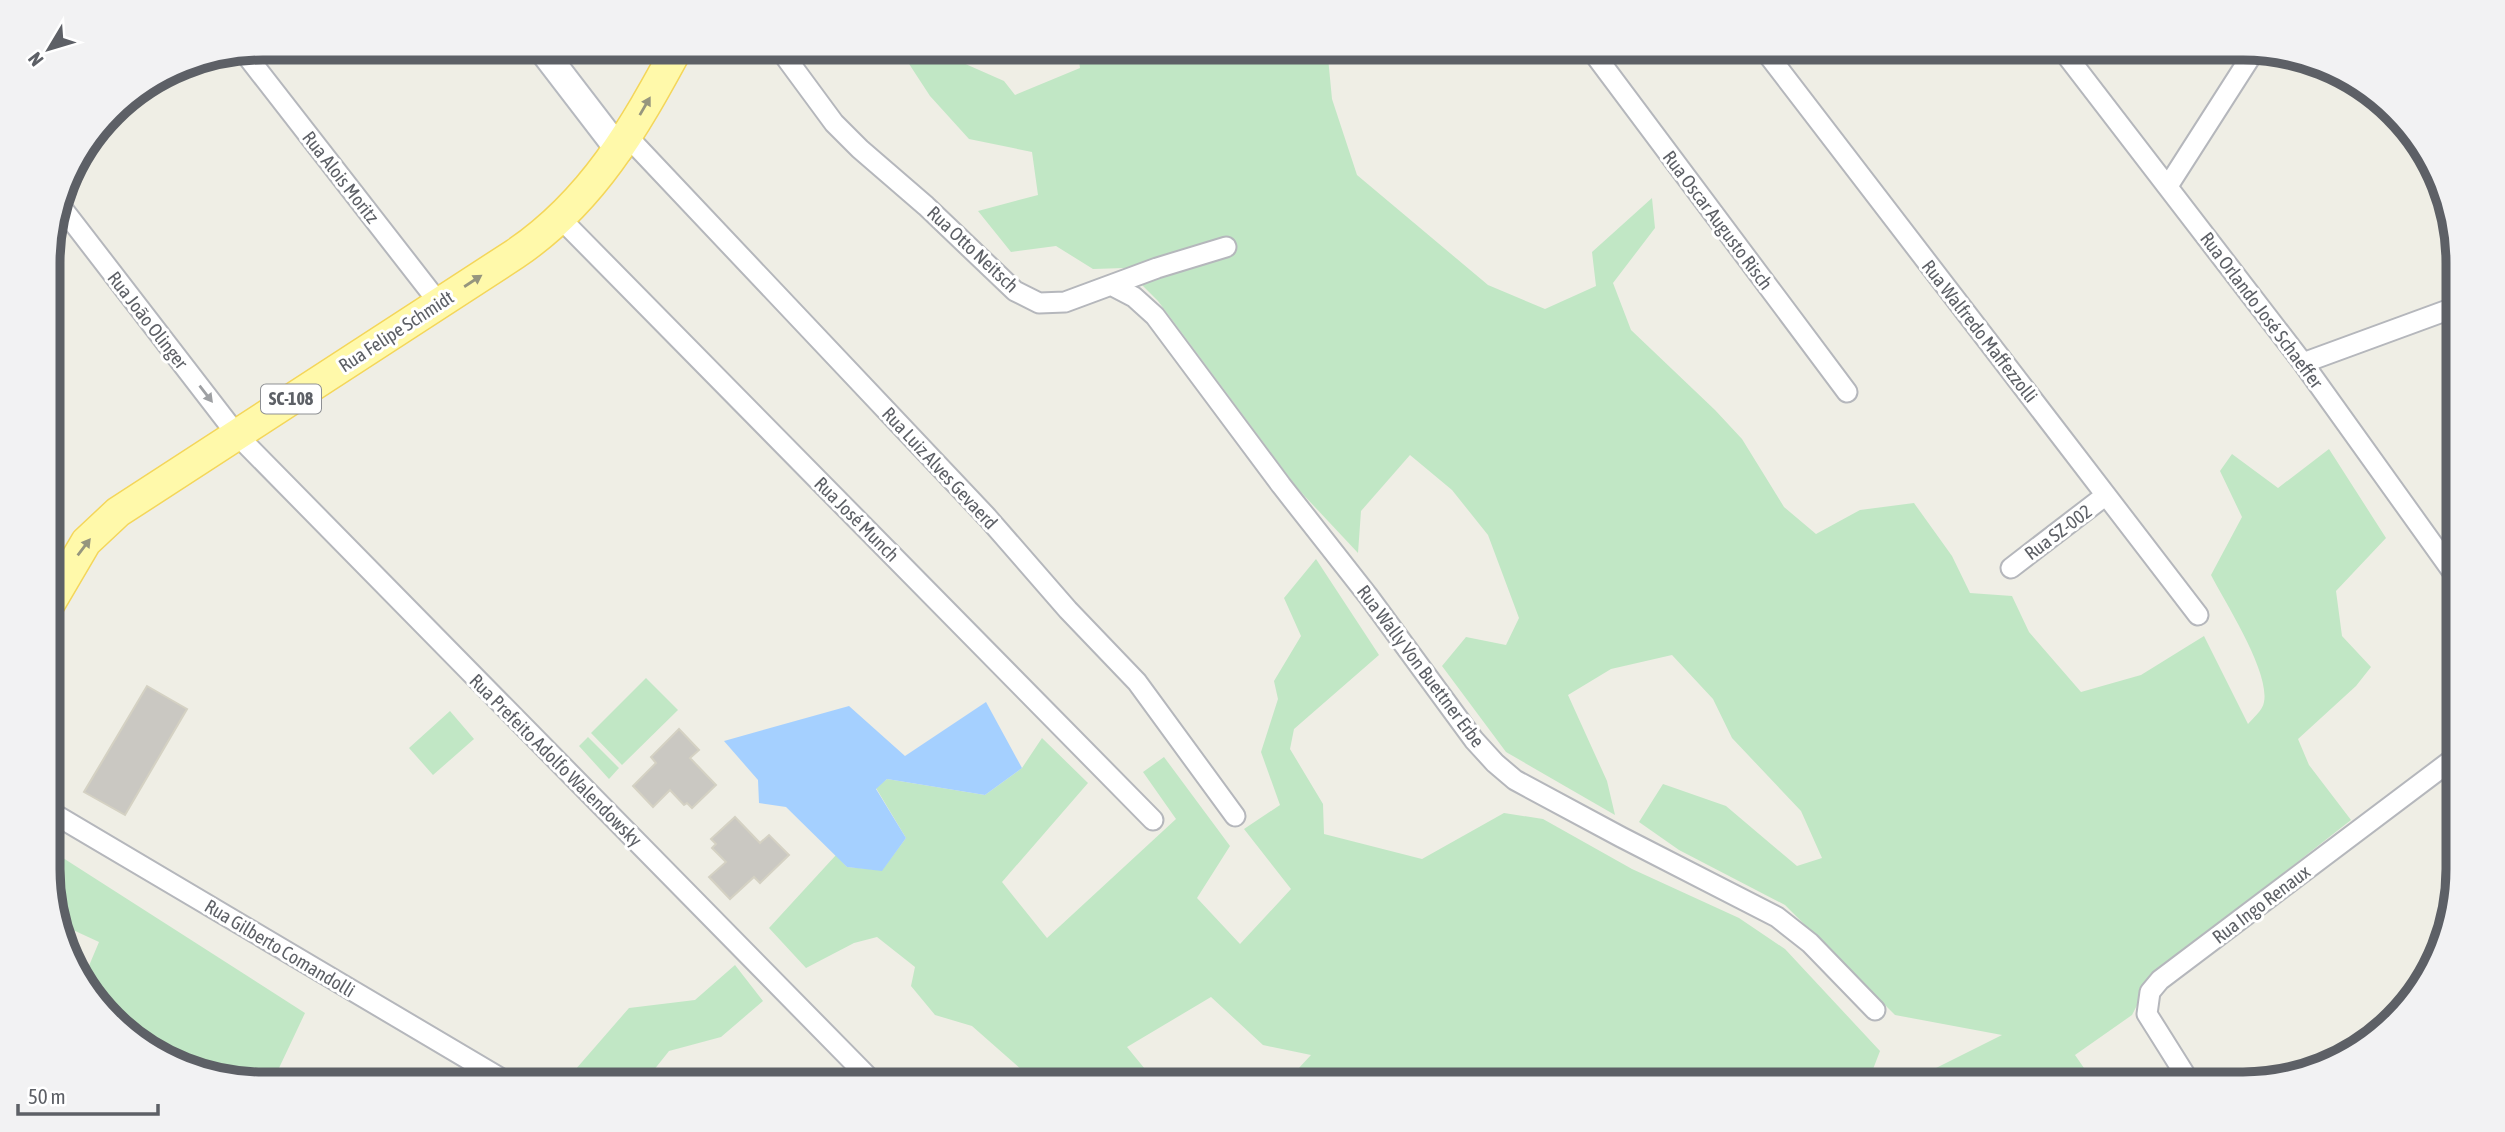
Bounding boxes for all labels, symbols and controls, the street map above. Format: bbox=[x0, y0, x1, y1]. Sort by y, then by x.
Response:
north arrow bbox=[14, 14, 84, 84]
text: N bbox=[23, 48, 48, 71]
one-way arrow bbox=[639, 96, 651, 116]
street label: Rua Alois Moritz bbox=[298, 127, 384, 228]
street label: Rua Oscar Augusto Risch bbox=[1659, 146, 1777, 294]
street label: Rua Otto Neitsch bbox=[923, 201, 1023, 297]
street label: Rua Orlando José Schaeffer bbox=[2196, 228, 2328, 393]
street label: Rua Walfredo Maffezzolli bbox=[1918, 255, 2042, 407]
street label: Rua João Olinger bbox=[103, 267, 193, 373]
one-way arrow bbox=[463, 275, 482, 288]
street label: Rua Felipe Schmidt bbox=[334, 286, 458, 376]
road number: SC-108 bbox=[261, 384, 321, 414]
one-way arrow bbox=[198, 385, 213, 403]
street label: Rua Luiz Alves Gevaerd bbox=[878, 403, 1002, 533]
street label: Rua José Munch bbox=[810, 472, 904, 566]
street label: Rua SZ-002 bbox=[2020, 500, 2096, 564]
one-way arrow bbox=[76, 538, 90, 556]
street label: Rua Wally Von Buettner Erbe bbox=[1353, 581, 1489, 751]
street label: Rua Prefeito Adolfo Walendowsky bbox=[465, 669, 647, 851]
street label: Rua Ingo Renaux bbox=[2208, 860, 2314, 948]
street label: Rua Gilberto Comandolli bbox=[201, 895, 359, 1001]
scale bar bbox=[18, 1072, 158, 1116]
text: 50 m bbox=[28, 1084, 66, 1108]

